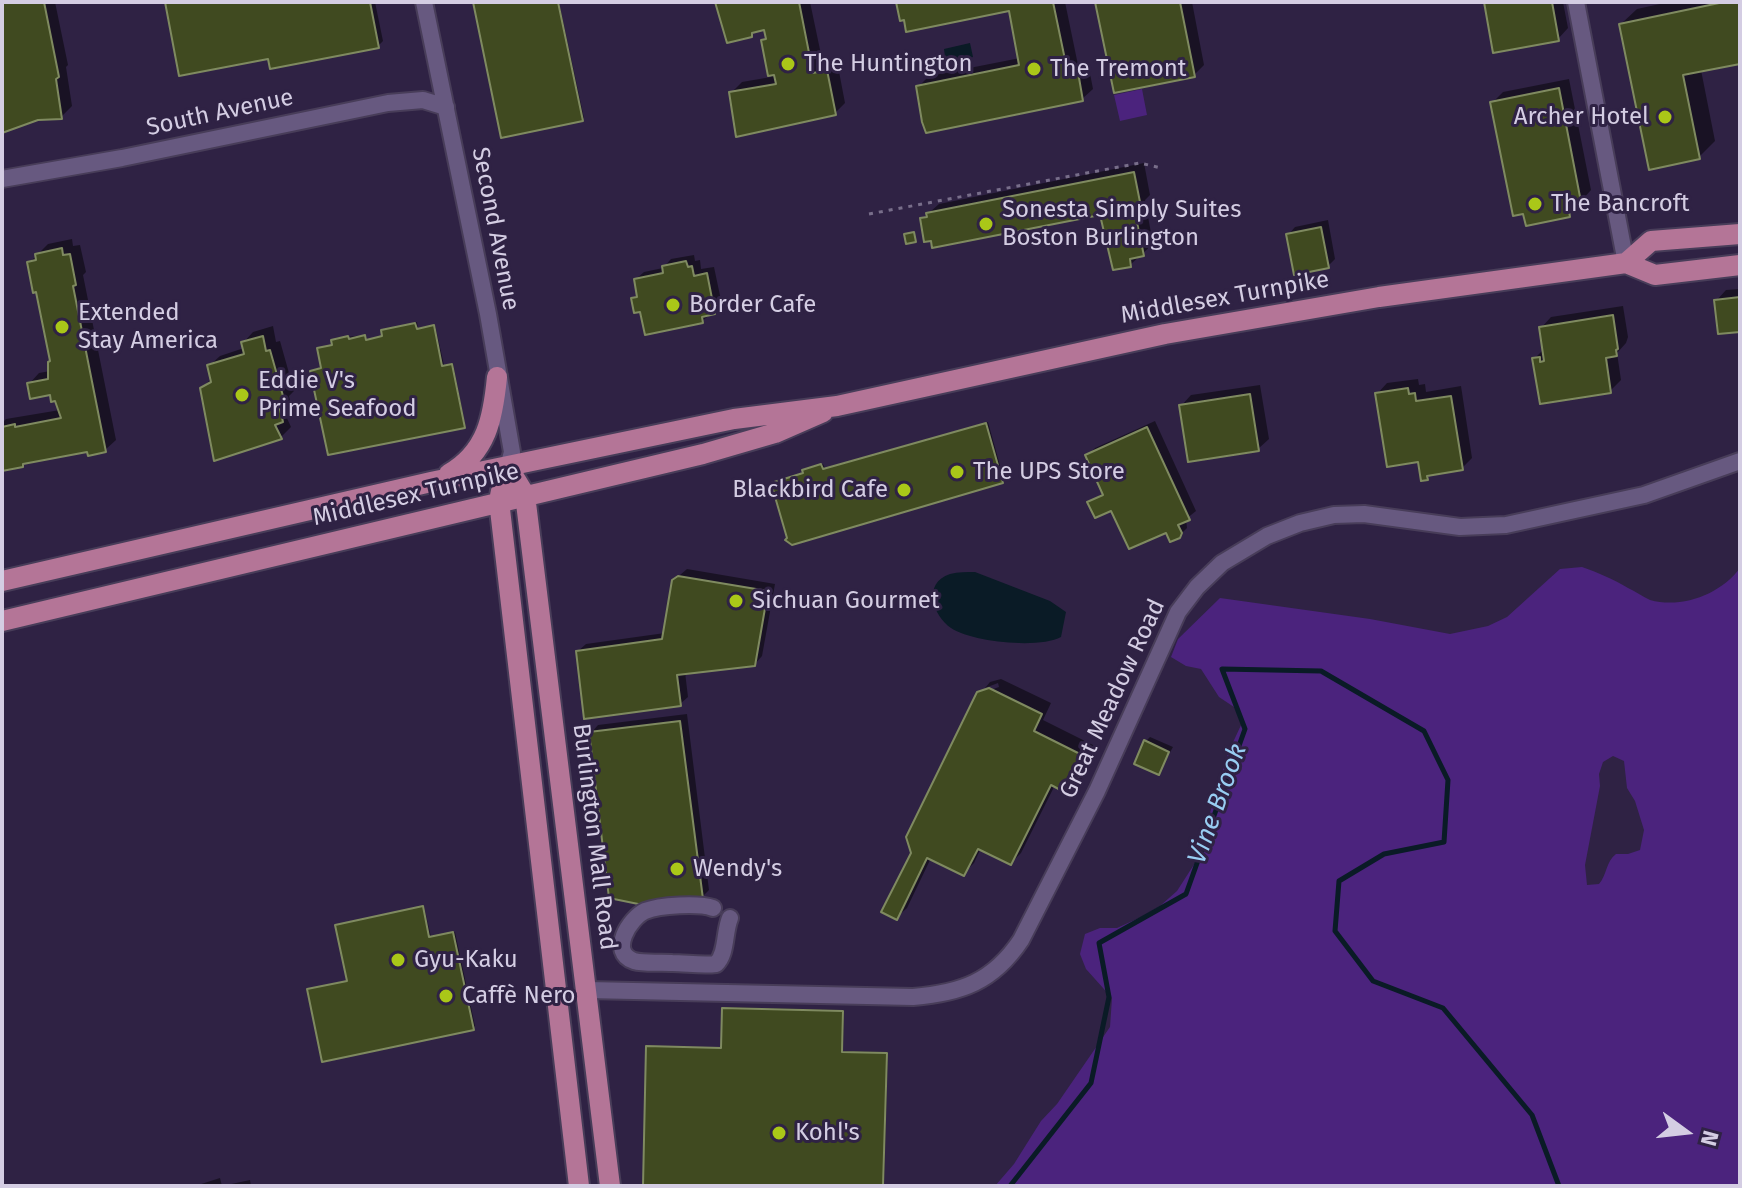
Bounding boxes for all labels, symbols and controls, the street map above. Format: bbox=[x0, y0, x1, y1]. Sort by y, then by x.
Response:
place label: The Huntington bbox=[804, 50, 973, 78]
marker: The Huntington bbox=[779, 55, 797, 73]
place label: The Tremont bbox=[1050, 55, 1187, 83]
marker: The Tremont bbox=[1025, 60, 1043, 78]
street label: South Avenue bbox=[144, 83, 296, 143]
place label: Archer Hotel bbox=[1514, 103, 1649, 131]
marker: Archer Hotel bbox=[1656, 108, 1674, 126]
street label: Second Avenue bbox=[465, 145, 525, 313]
place label: The Bancroft bbox=[1551, 190, 1689, 218]
marker: The Bancroft bbox=[1526, 195, 1544, 213]
place label: Sonesta Simply Suites Boston Burlington bbox=[1002, 196, 1241, 252]
marker: Sonesta Simply Suites Boston Burlington bbox=[977, 215, 995, 233]
street label: Middlesex Turnpike bbox=[1119, 265, 1331, 331]
place label: Border Cafe bbox=[689, 291, 816, 319]
marker: Border Cafe bbox=[664, 296, 682, 314]
place label: Extended Stay America bbox=[78, 299, 218, 355]
marker: Extended Stay America bbox=[53, 318, 71, 336]
place label: Eddie V's Prime Seafood bbox=[258, 367, 417, 423]
marker: Eddie V's Prime Seafood bbox=[233, 386, 251, 404]
street label: Middlesex Turnpike bbox=[310, 457, 522, 533]
place label: The UPS Store bbox=[973, 458, 1125, 486]
marker: The UPS Store bbox=[948, 463, 966, 481]
place label: Blackbird Cafe bbox=[732, 476, 888, 504]
marker: Blackbird Cafe bbox=[895, 481, 913, 499]
place label: Sichuan Gourmet bbox=[752, 587, 940, 615]
marker: Sichuan Gourmet bbox=[727, 592, 745, 610]
street label: Great Meadow Road bbox=[1054, 595, 1172, 803]
street label: Burlington Mall Road bbox=[566, 722, 622, 952]
water label: Vine Brook bbox=[1182, 740, 1254, 868]
place label: Wendy's bbox=[693, 855, 782, 883]
marker: Wendy's bbox=[668, 860, 686, 878]
place label: Gyu-Kaku bbox=[414, 946, 518, 974]
marker: Gyu-Kaku bbox=[389, 951, 407, 969]
place label: Caffè Nero bbox=[462, 982, 576, 1010]
marker: Caffè Nero bbox=[437, 987, 455, 1005]
north arrow bbox=[1646, 1092, 1726, 1172]
place label: Kohl's bbox=[795, 1119, 860, 1147]
marker: Kohl's bbox=[770, 1124, 788, 1142]
text: N bbox=[1695, 1128, 1725, 1149]

